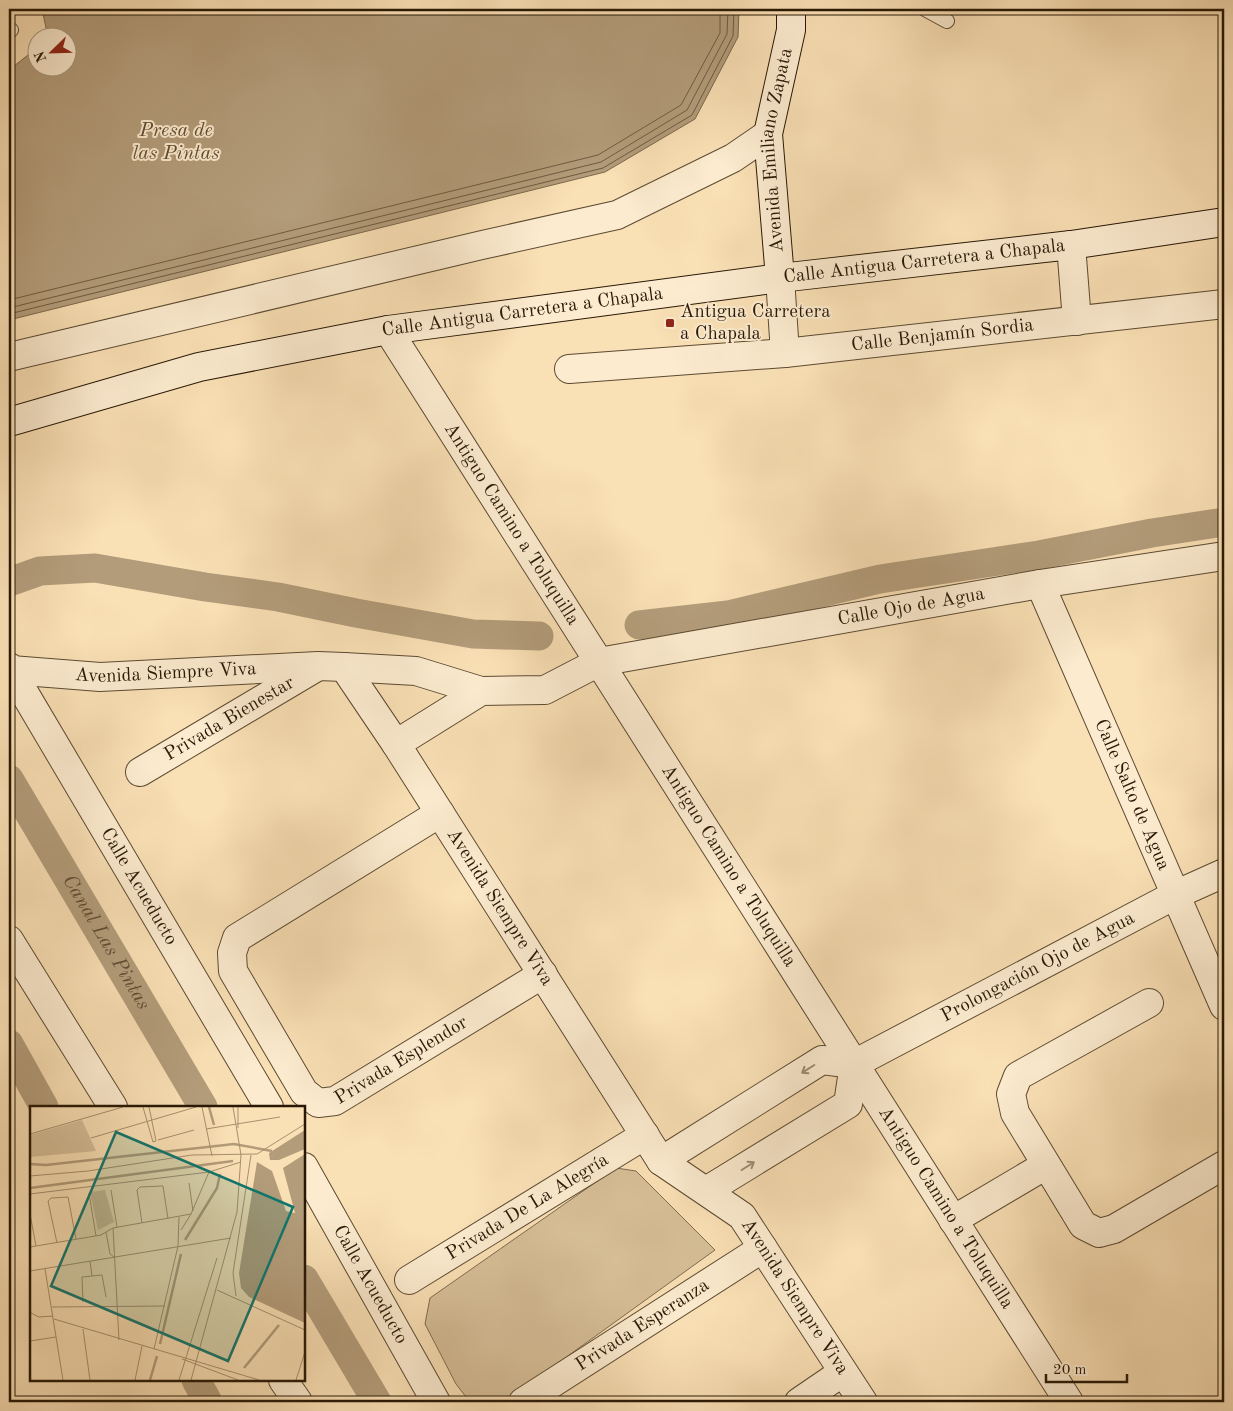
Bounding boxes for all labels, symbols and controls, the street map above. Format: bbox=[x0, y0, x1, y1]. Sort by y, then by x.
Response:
north arrow bbox=[28, 28, 78, 78]
street label: Avenida Emiliano Zapata bbox=[758, 46, 796, 253]
text: N bbox=[32, 49, 49, 64]
water label: Presa de las Pintas bbox=[132, 121, 220, 164]
street label: Calle Antigua Carretera a Chapala bbox=[782, 236, 1067, 287]
street label: Calle Antigua Carretera a Chapala bbox=[381, 284, 665, 340]
place label: Antigua Carretera a Chapala bbox=[680, 303, 831, 344]
street label: Calle Benjamín Sordia bbox=[850, 316, 1035, 355]
marker: Antigua Carretera a Chapala bbox=[664, 317, 676, 329]
street label: Antiguo Camino a Toluquilla bbox=[440, 420, 583, 629]
street label: Calle Ojo de Agua bbox=[836, 584, 987, 629]
street label: Avenida Siempre Viva bbox=[74, 660, 257, 687]
street label: Privada Bienestar bbox=[161, 673, 298, 765]
street label: Calle Salto de Agua bbox=[1091, 717, 1173, 874]
street label: Antiguo Camino a Toluquilla bbox=[657, 762, 800, 971]
street label: Calle Acueducto bbox=[97, 825, 181, 948]
street label: Avenida Siempre Viva bbox=[443, 826, 557, 990]
water label: Canal Las Pintas bbox=[58, 872, 153, 1013]
street label: Prolongación Ojo de Agua bbox=[938, 908, 1138, 1026]
street label: Privada Esplendor bbox=[331, 1013, 471, 1108]
one-way arrow bbox=[802, 1064, 816, 1074]
street label: Antiguo Camino a Toluquilla bbox=[875, 1103, 1017, 1313]
inset map bbox=[30, 1106, 305, 1381]
street label: Privada De La Alegría bbox=[443, 1150, 612, 1264]
one-way arrow bbox=[740, 1160, 754, 1170]
street label: Avenida Siempre Viva bbox=[737, 1216, 852, 1379]
street label: Calle Acueducto bbox=[329, 1222, 411, 1347]
street label: Privada Esperanza bbox=[572, 1275, 713, 1375]
scale bar bbox=[1046, 1351, 1127, 1383]
text: 20 m bbox=[1053, 1363, 1087, 1378]

